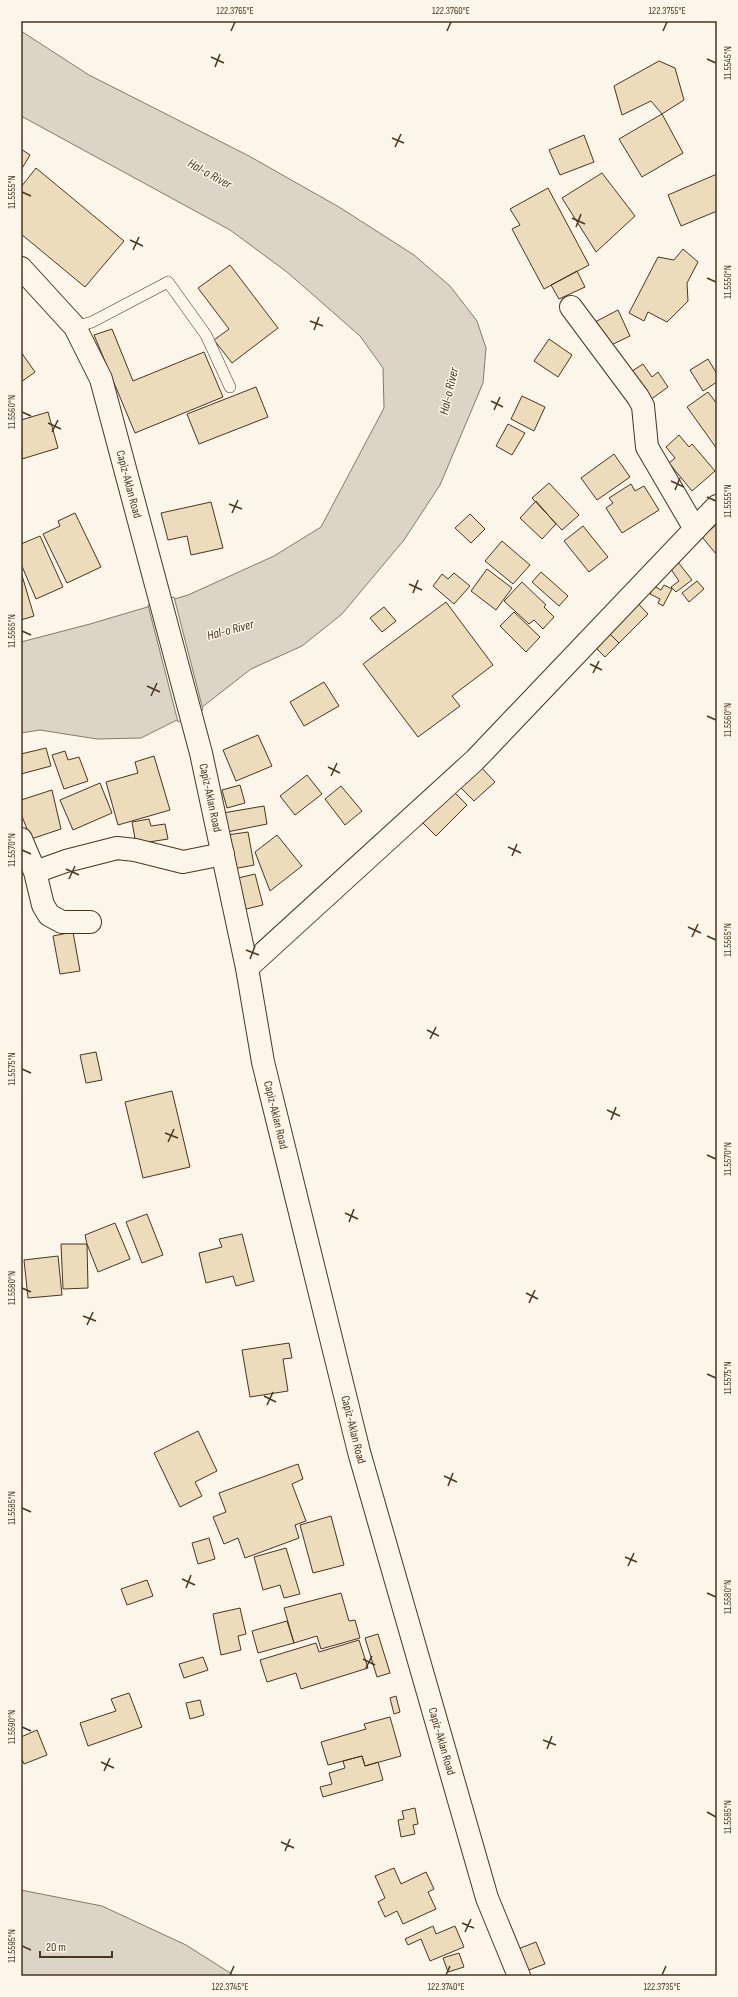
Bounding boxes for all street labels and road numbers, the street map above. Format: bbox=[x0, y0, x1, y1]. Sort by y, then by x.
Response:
street label: Capiz-Aklan Road bbox=[112, 449, 145, 520]
street label: Capiz-Aklan Road bbox=[195, 762, 225, 834]
street label: Capiz-Aklan Road bbox=[260, 1079, 291, 1151]
street label: Capiz-Aklan Road bbox=[337, 1394, 369, 1466]
street label: Capiz-Aklan Road bbox=[425, 1706, 458, 1777]

